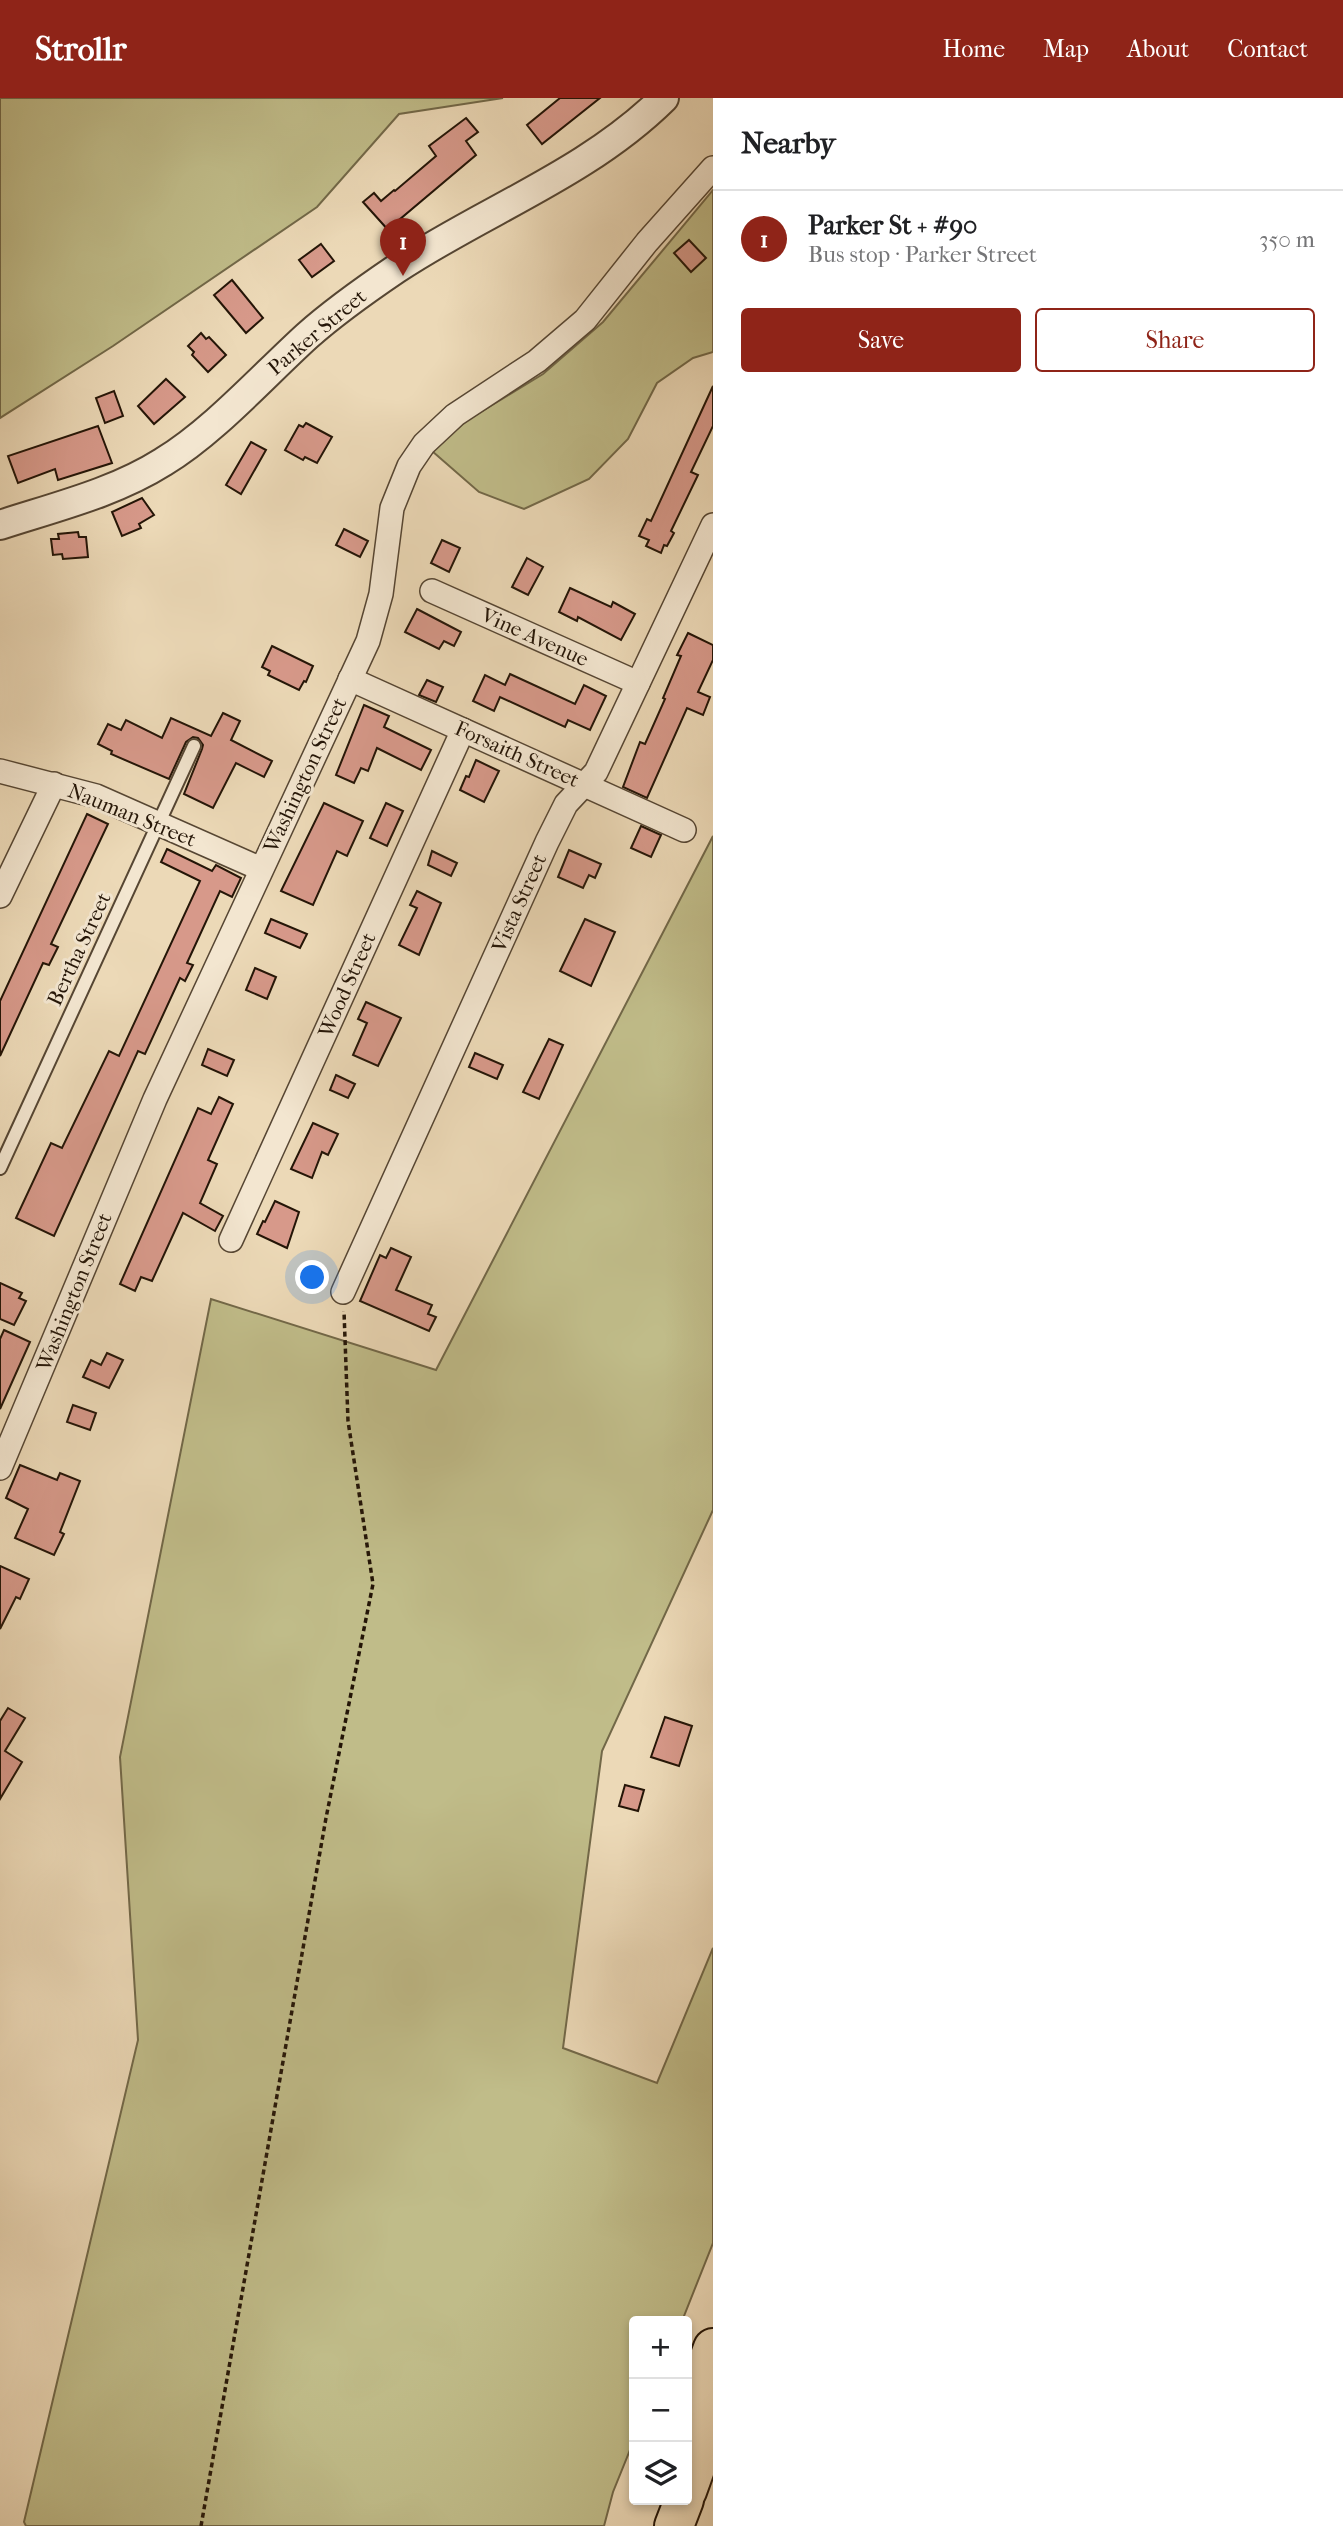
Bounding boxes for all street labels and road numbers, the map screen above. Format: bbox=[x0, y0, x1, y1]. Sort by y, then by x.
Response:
street label: Parker Street bbox=[263, 284, 371, 380]
street label: Vine Avenue bbox=[477, 602, 592, 671]
street label: Washington Street bbox=[258, 693, 352, 857]
street label: Forsaith Street bbox=[451, 716, 583, 792]
street label: Nauman Street bbox=[64, 778, 200, 852]
street label: Vista Street bbox=[486, 850, 551, 957]
street label: Bertha Street bbox=[42, 888, 116, 1009]
street label: Wood Street bbox=[313, 929, 381, 1042]
street label: Washington Street bbox=[31, 1209, 117, 1375]

